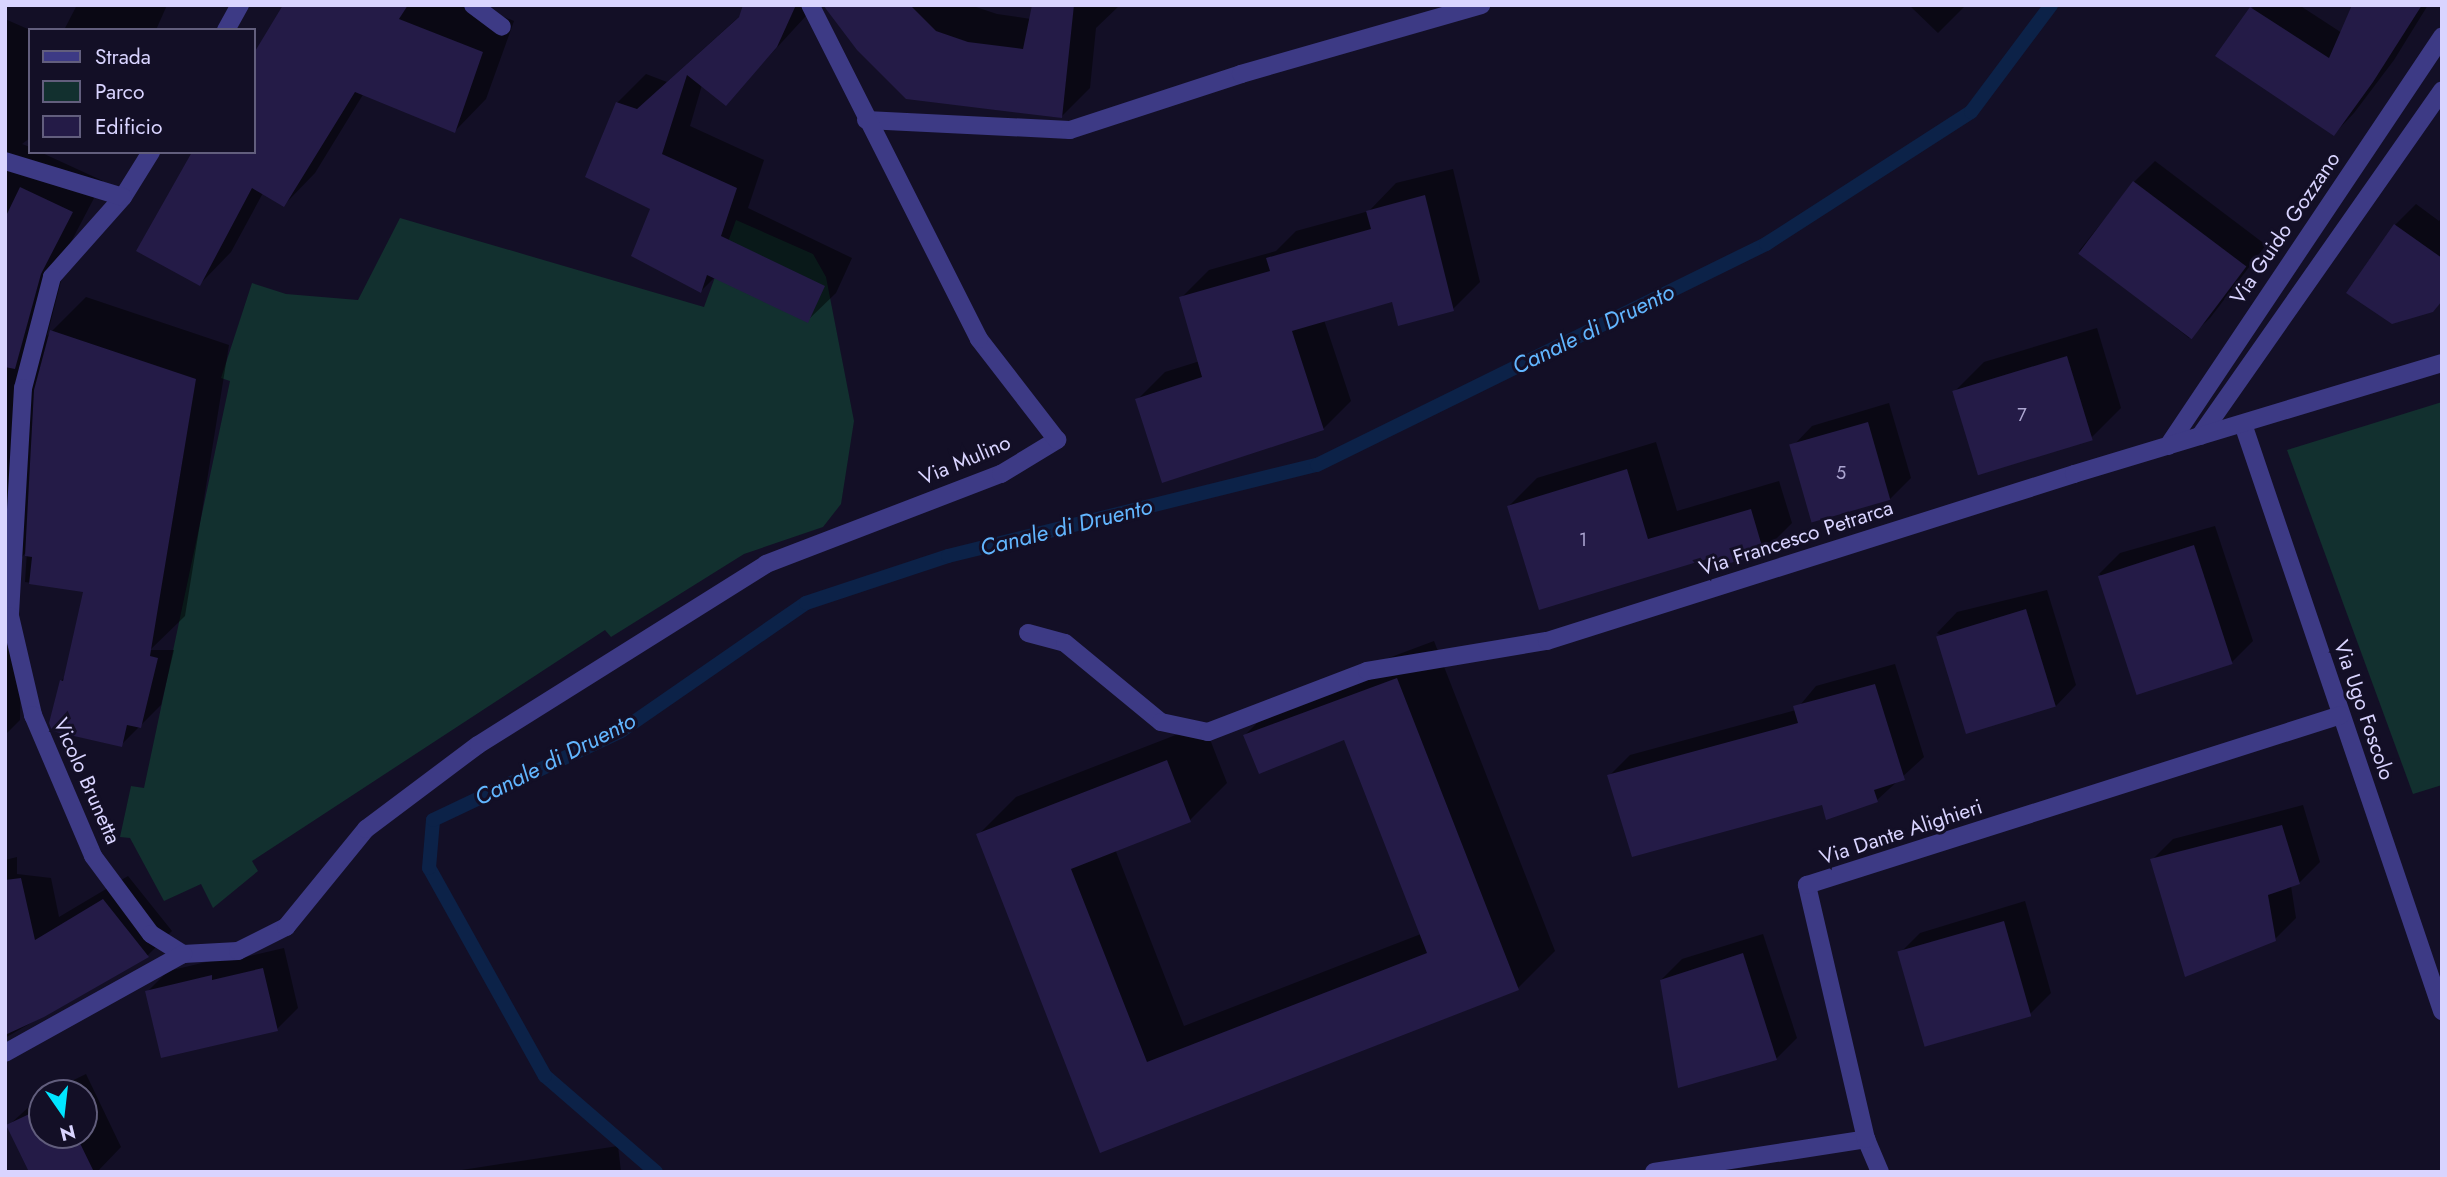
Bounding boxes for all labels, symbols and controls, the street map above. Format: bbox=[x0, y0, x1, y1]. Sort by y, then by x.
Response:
legend bbox=[28, 28, 256, 154]
text: Strada bbox=[95, 42, 151, 72]
text: Parco bbox=[95, 77, 144, 107]
text: Edificio bbox=[95, 112, 162, 142]
street label: Via Guido Gozzano bbox=[2225, 147, 2345, 309]
water label: Canale di Druento bbox=[1508, 278, 1678, 380]
house number: 7 bbox=[2017, 404, 2027, 426]
street label: Via Mulino bbox=[916, 430, 1014, 490]
house number: 5 bbox=[1836, 462, 1846, 484]
water label: Canale di Druento bbox=[977, 492, 1155, 562]
street label: Via Francesco Petrarca bbox=[1696, 495, 1896, 581]
house number: 1 bbox=[1579, 529, 1587, 551]
street label: Via Ugo Foscolo bbox=[2328, 637, 2400, 783]
water label: Canale di Druento bbox=[470, 707, 640, 811]
street label: Vicolo Brunetta bbox=[48, 714, 126, 848]
street label: Via Dante Alighieri bbox=[1817, 794, 1985, 870]
north arrow bbox=[28, 1079, 98, 1149]
text: N bbox=[57, 1118, 78, 1148]

